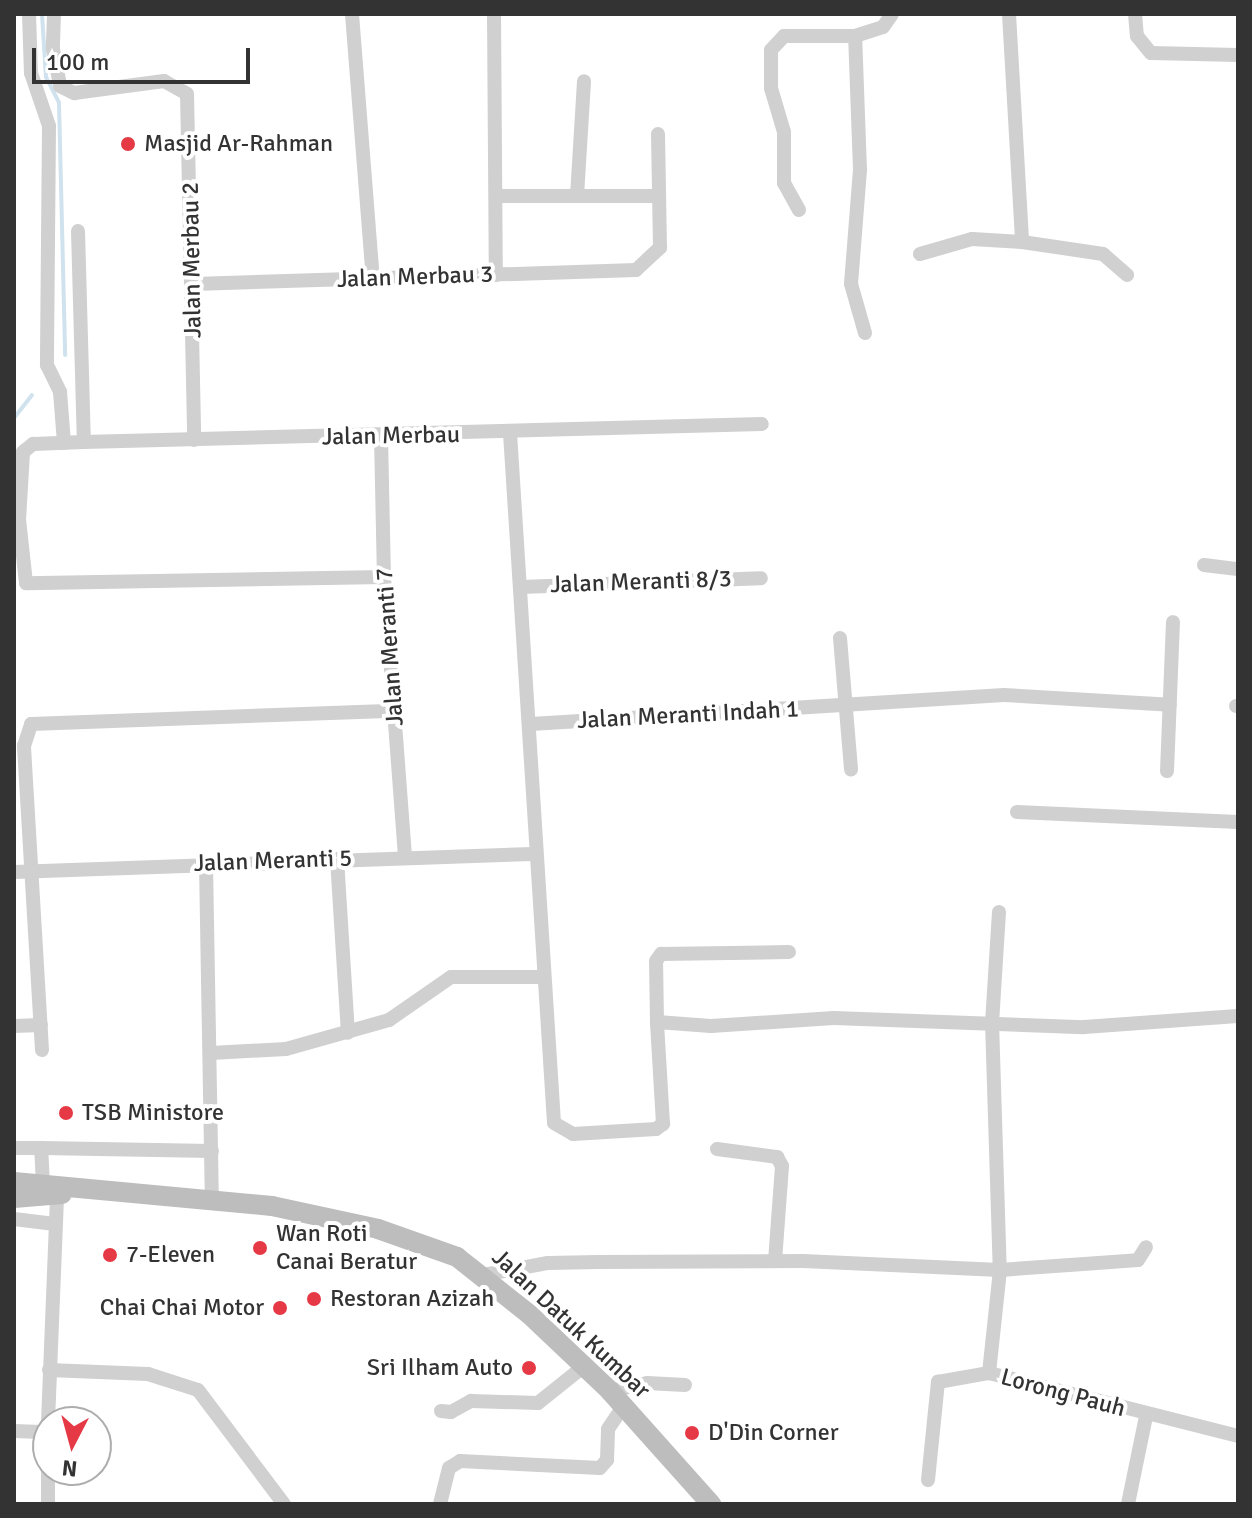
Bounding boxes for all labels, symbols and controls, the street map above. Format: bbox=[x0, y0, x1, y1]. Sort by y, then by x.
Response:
scale bar bbox=[36, 32, 254, 82]
text: 100 m bbox=[46, 47, 109, 77]
place label: Masjid Ar-Rahman bbox=[144, 130, 333, 158]
marker: Masjid Ar-Rahman bbox=[119, 135, 137, 153]
street label: Jalan Merbau 2 bbox=[176, 182, 208, 338]
street label: Jalan Merbau 3 bbox=[336, 260, 494, 294]
street label: Jalan Merbau bbox=[322, 420, 460, 452]
street label: Jalan Meranti 8/3 bbox=[550, 564, 732, 600]
street label: Jalan Meranti 7 bbox=[370, 567, 410, 727]
street label: Jalan Meranti Indah 1 bbox=[576, 695, 800, 735]
street label: Jalan Meranti 5 bbox=[193, 844, 353, 878]
place label: TSB Ministore bbox=[82, 1099, 224, 1127]
marker: TSB Ministore bbox=[57, 1104, 75, 1122]
place label: Wan Roti Canai Beratur bbox=[276, 1220, 417, 1276]
marker: Wan Roti Canai Beratur bbox=[251, 1239, 269, 1257]
place label: 7-Eleven bbox=[126, 1241, 215, 1269]
street label: Jalan Datuk Kumbar bbox=[486, 1243, 656, 1405]
marker: 7-Eleven bbox=[101, 1246, 119, 1264]
place label: Restoran Azizah bbox=[330, 1285, 494, 1313]
marker: Restoran Azizah bbox=[305, 1290, 323, 1308]
place label: Chai Chai Motor bbox=[100, 1294, 264, 1322]
marker: Chai Chai Motor bbox=[271, 1299, 289, 1317]
place label: Sri Ilham Auto bbox=[367, 1354, 513, 1382]
marker: Sri Ilham Auto bbox=[520, 1359, 538, 1377]
street label: Lorong Pauh bbox=[998, 1363, 1128, 1423]
north arrow bbox=[32, 1406, 112, 1486]
place label: D'Din Corner bbox=[708, 1419, 838, 1447]
marker: D'Din Corner bbox=[683, 1424, 701, 1442]
text: N bbox=[61, 1454, 79, 1483]

